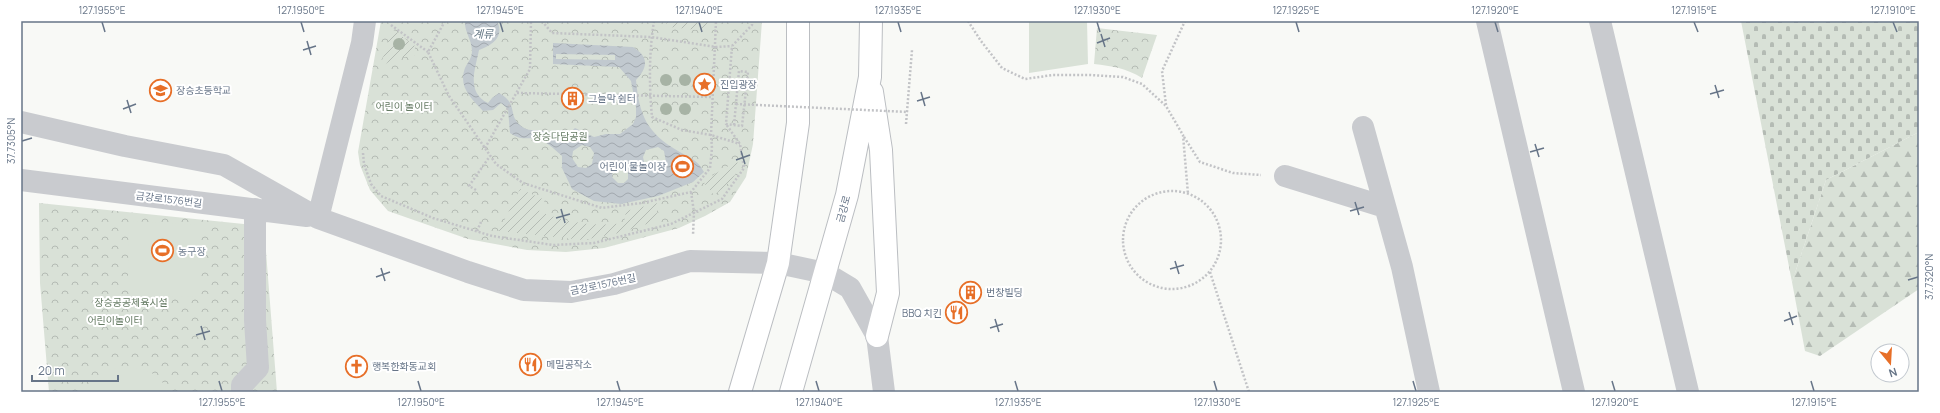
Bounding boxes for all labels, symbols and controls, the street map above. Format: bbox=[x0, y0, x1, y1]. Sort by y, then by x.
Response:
text: 127.1955°E bbox=[78, 3, 126, 17]
text: 127.1950°E bbox=[277, 3, 325, 17]
text: 127.1945°E bbox=[476, 3, 524, 17]
text: 127.1940°E bbox=[675, 3, 723, 17]
text: 127.1935°E bbox=[875, 3, 922, 17]
text: 127.1930°E bbox=[1073, 3, 1121, 17]
text: 127.1925°E bbox=[1272, 3, 1320, 17]
text: 127.1920°E bbox=[1471, 3, 1519, 17]
text: 127.1915°E bbox=[1671, 3, 1717, 17]
text: 127.1910°E bbox=[1870, 3, 1916, 17]
water label: 계류 bbox=[473, 26, 494, 41]
place icon: 진입광장 bbox=[691, 71, 717, 97]
school or university icon: 장승초등학교 bbox=[147, 77, 173, 103]
place label: 진입광장 bbox=[720, 77, 757, 91]
place label: 장승초등학교 bbox=[176, 83, 231, 97]
building icon: 그늘막 쉼터 bbox=[560, 85, 586, 111]
place label: 그늘막 쉼터 bbox=[588, 91, 636, 105]
park label: 어린이 놀이터 bbox=[375, 99, 433, 113]
text: 37.7305°N bbox=[4, 118, 18, 164]
park label: 장승다담공원 bbox=[532, 129, 588, 143]
sports icon: 어린이 물놀이장 bbox=[669, 153, 695, 179]
place label: 어린이 물놀이장 bbox=[600, 159, 666, 173]
street label: 금강로1576번길 bbox=[135, 188, 203, 210]
street label: 금강로 bbox=[833, 194, 853, 224]
sports icon: 농구장 bbox=[150, 238, 176, 264]
place label: 농구장 bbox=[178, 244, 206, 258]
text: 37.7320°N bbox=[1922, 254, 1936, 300]
street label: 금강로1576번길 bbox=[569, 270, 637, 298]
building icon: 번창빌딩 bbox=[957, 279, 983, 305]
place label: 번창빌딩 bbox=[986, 285, 1023, 299]
park label: 장승공공체육시설 bbox=[94, 295, 168, 309]
restaurant icon: BBQ 치킨 bbox=[944, 300, 970, 326]
place label: BBQ 치킨 bbox=[902, 306, 942, 320]
park label: 어린이놀이터 bbox=[87, 313, 143, 327]
north arrow bbox=[1870, 343, 1910, 383]
restaurant icon: 메밀공작소 bbox=[517, 351, 543, 377]
church icon: 행복한화동교회 bbox=[343, 353, 369, 379]
scale bar bbox=[32, 357, 118, 383]
place label: 메밀공작소 bbox=[546, 357, 592, 371]
place label: 행복한화동교회 bbox=[372, 359, 436, 373]
text: 20 m bbox=[38, 362, 65, 379]
text: N bbox=[1887, 365, 1899, 381]
text: 127.1955°E bbox=[198, 395, 246, 409]
text: 127.1950°E bbox=[397, 395, 445, 409]
text: 127.1945°E bbox=[596, 395, 644, 409]
text: 127.1940°E bbox=[795, 395, 843, 409]
text: 127.1935°E bbox=[995, 395, 1042, 409]
text: 127.1930°E bbox=[1193, 395, 1241, 409]
text: 127.1925°E bbox=[1392, 395, 1440, 409]
text: 127.1920°E bbox=[1591, 395, 1639, 409]
text: 127.1915°E bbox=[1791, 395, 1837, 409]

